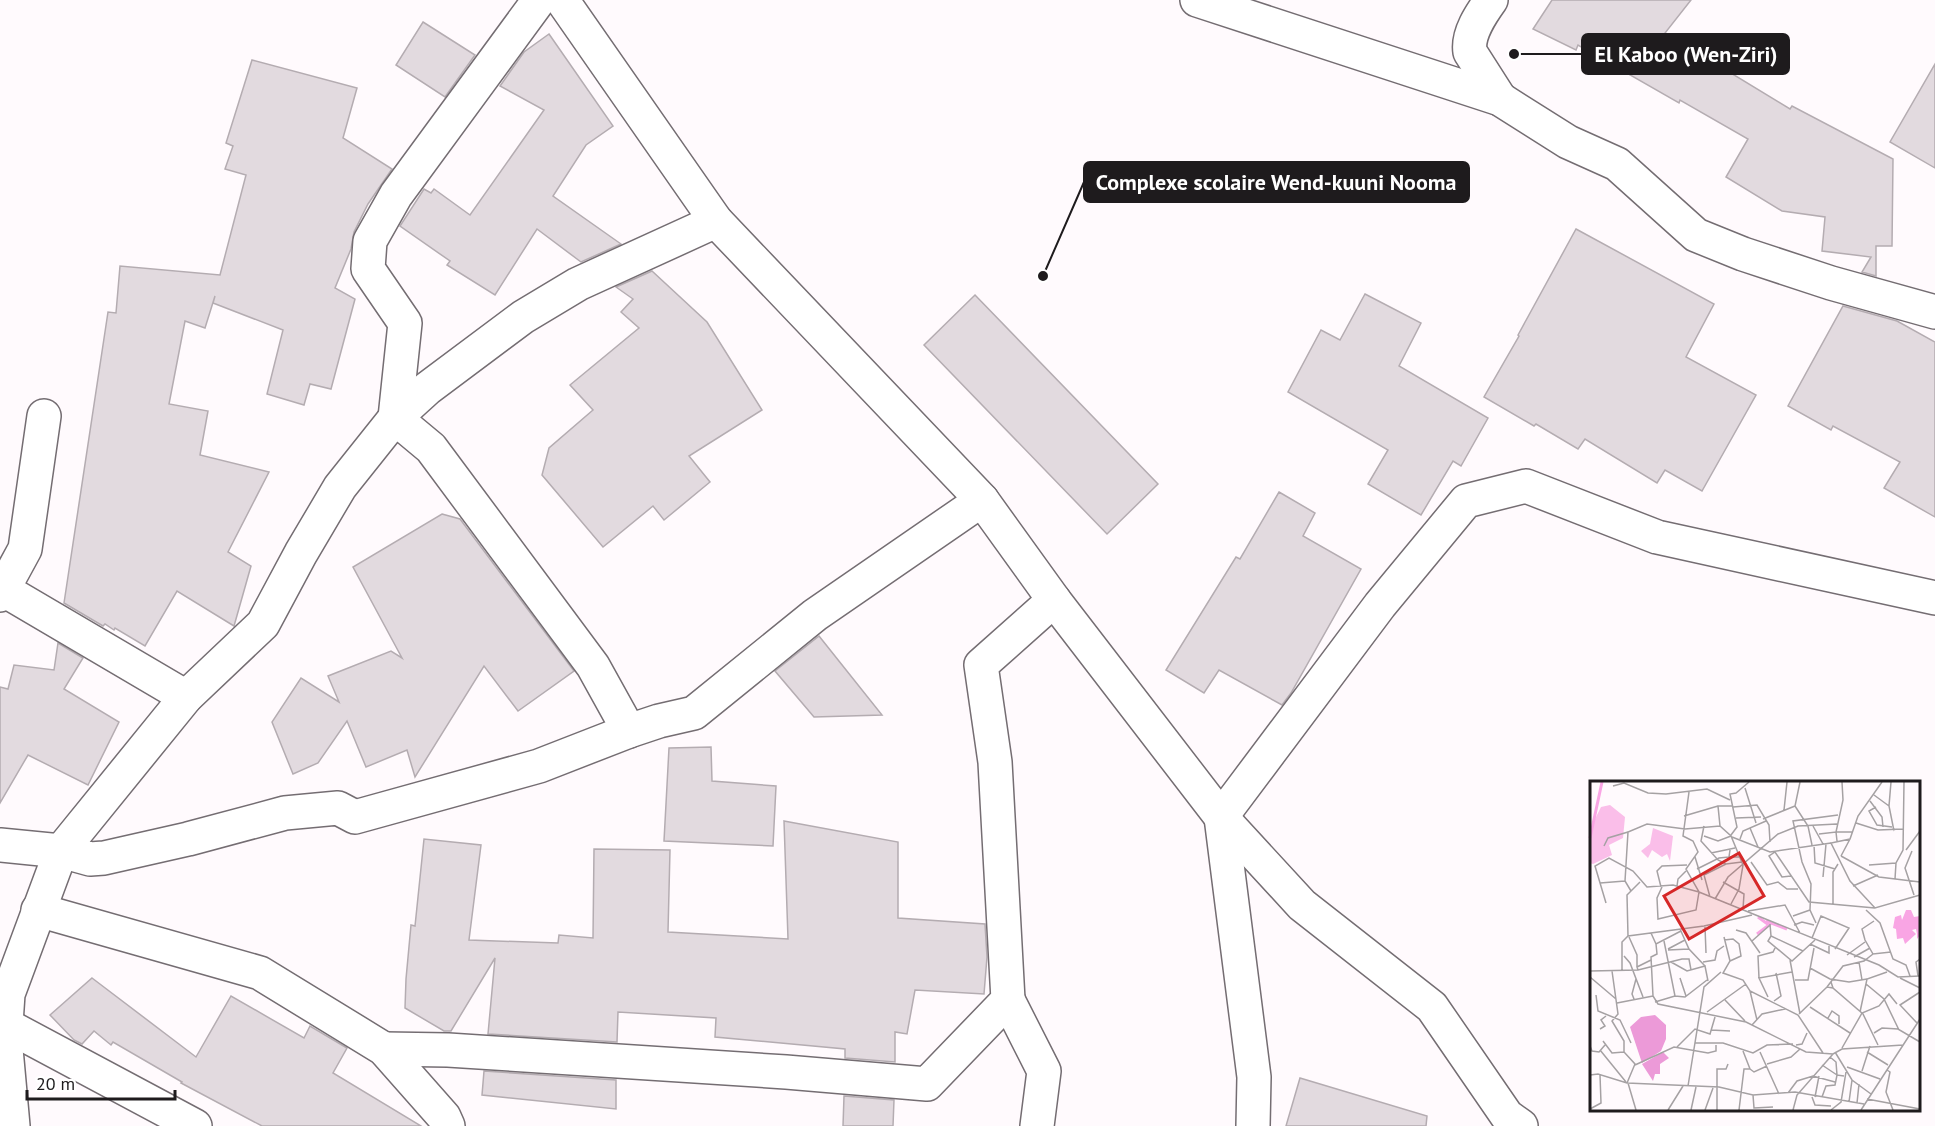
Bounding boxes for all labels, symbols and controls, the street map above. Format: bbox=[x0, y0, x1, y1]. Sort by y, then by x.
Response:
callout: El Kaboo (Wen-Ziri) bbox=[1582, 34, 1789, 74]
text: El Kaboo (Wen-Ziri) bbox=[1594, 40, 1778, 68]
callout: Complexe scolaire Wend-kuuni Nooma bbox=[1084, 162, 1469, 202]
text: Complexe scolaire Wend-kuuni Nooma bbox=[1096, 168, 1456, 196]
inset map bbox=[1590, 781, 1920, 1111]
scale bar bbox=[27, 1063, 176, 1101]
text: 20 m bbox=[36, 1072, 75, 1095]

